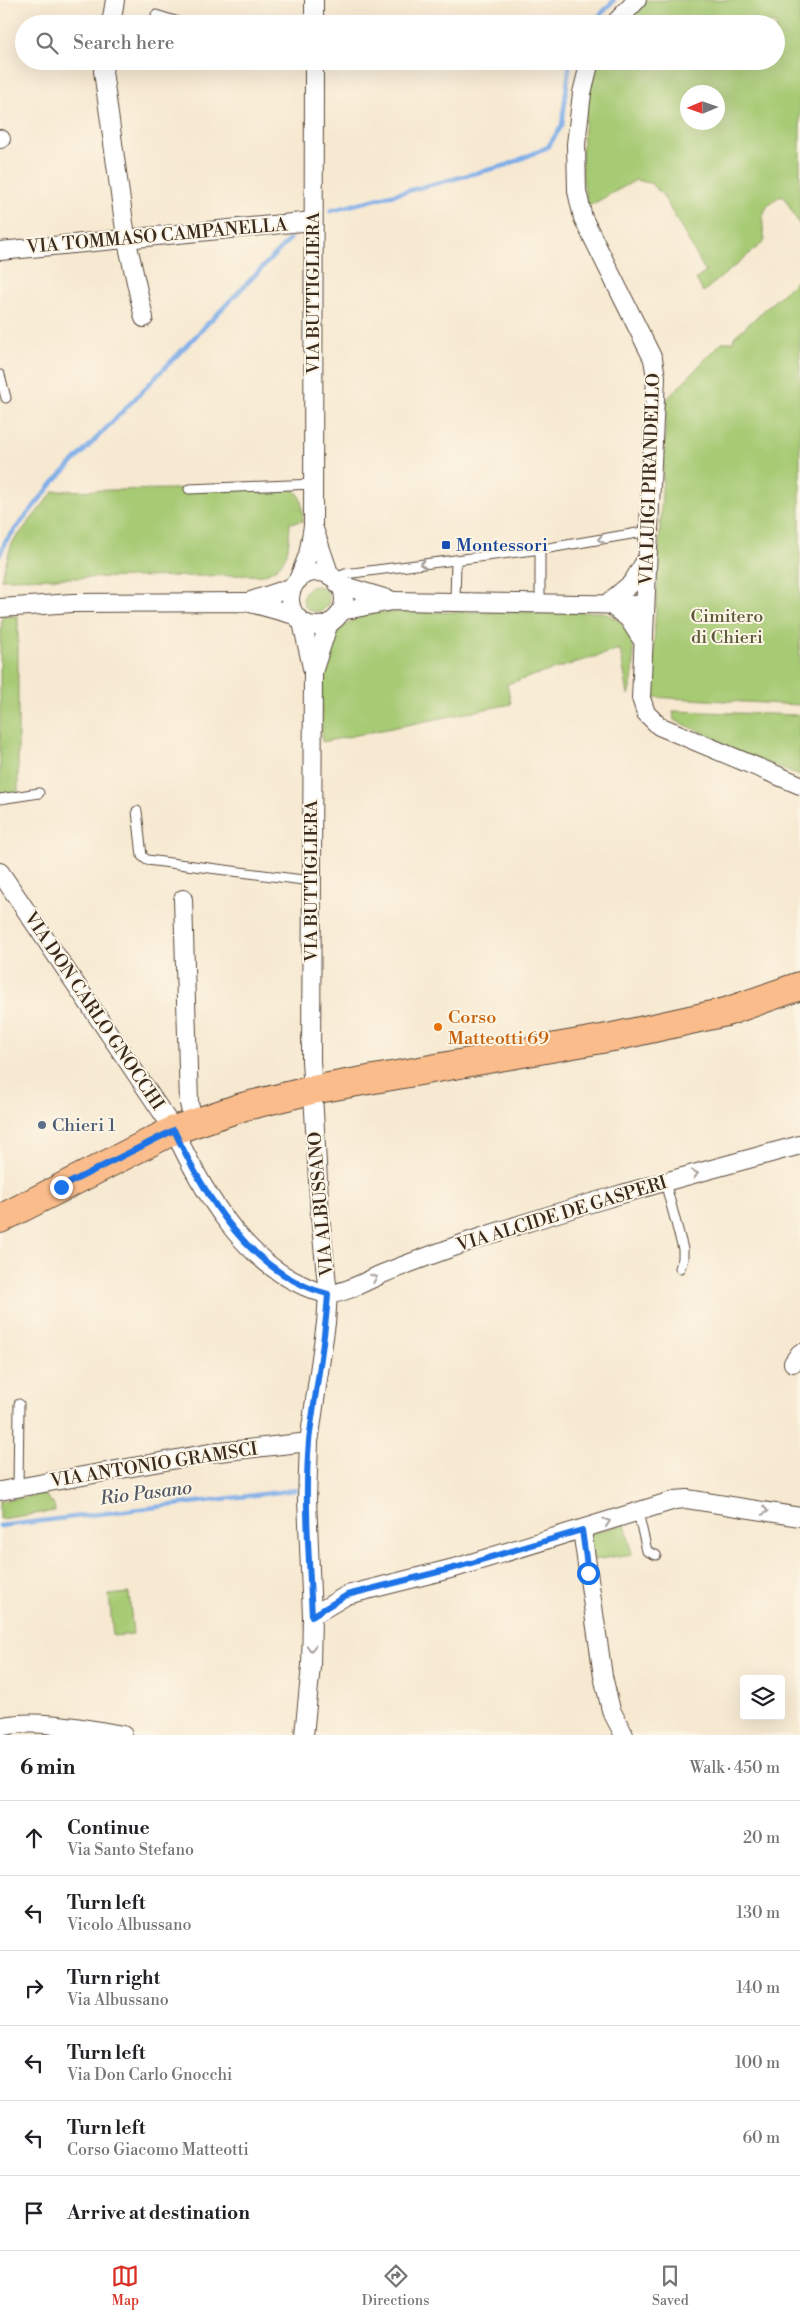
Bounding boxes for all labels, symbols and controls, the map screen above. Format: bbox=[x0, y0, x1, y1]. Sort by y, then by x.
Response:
search box bbox=[15, 15, 785, 70]
icon: search bbox=[33, 29, 61, 57]
text: Search here bbox=[73, 31, 174, 55]
north arrow bbox=[680, 85, 725, 130]
street label: VIA BUTTIGLIERA bbox=[302, 211, 325, 375]
street label: VIA TOMMASO CAMPANELLA bbox=[25, 213, 289, 259]
street label: VIA LUIGI PIRANDELLO bbox=[635, 373, 665, 586]
place label: Montessori bbox=[456, 534, 548, 557]
one-way arrow bbox=[597, 534, 606, 544]
marker: Montessori bbox=[440, 539, 452, 551]
one-way arrow bbox=[419, 558, 427, 569]
park label: Cimitero di Chieri bbox=[691, 605, 763, 649]
street label: VIA BUTTIGLIERA bbox=[300, 799, 323, 963]
street label: VIA DON CARLO GNOCCHI bbox=[18, 907, 169, 1115]
place label: Corso Matteotti 69 bbox=[448, 1006, 549, 1050]
marker: Corso Matteotti 69 bbox=[432, 1021, 444, 1033]
place label: Chieri 1 bbox=[52, 1114, 116, 1137]
marker: Chieri 1 bbox=[36, 1119, 48, 1131]
street label: VIA ALBUSSANO bbox=[303, 1131, 339, 1278]
one-way arrow bbox=[690, 1169, 699, 1180]
street label: VIA ALCIDE DE GASPERI bbox=[453, 1171, 670, 1257]
route end bbox=[50, 1176, 73, 1199]
one-way arrow bbox=[369, 1273, 378, 1284]
street label: VIA ANTONIO GRAMSCI bbox=[48, 1437, 259, 1493]
water label: Rio Pasano bbox=[98, 1475, 194, 1511]
one-way arrow bbox=[760, 1505, 769, 1515]
one-way arrow bbox=[602, 1518, 610, 1528]
route start bbox=[577, 1562, 600, 1585]
one-way arrow bbox=[306, 1644, 316, 1652]
map controls bbox=[740, 1675, 785, 1720]
button: layers bbox=[740, 1675, 785, 1720]
text: 6 min bbox=[20, 1755, 75, 1781]
text: Walk · 450 m bbox=[690, 1758, 780, 1778]
text: Continue bbox=[67, 1816, 150, 1840]
icon: ahead bbox=[20, 1824, 48, 1852]
text: 20 m bbox=[743, 1828, 780, 1848]
text: Via Santo Stefano bbox=[67, 1840, 194, 1860]
text: Turn left bbox=[67, 1891, 146, 1915]
icon: left bbox=[20, 1899, 48, 1927]
text: 130 m bbox=[736, 1903, 780, 1923]
text: Vicolo Albussano bbox=[67, 1915, 192, 1935]
text: Turn right bbox=[67, 1966, 160, 1990]
icon: right bbox=[20, 1974, 48, 2002]
text: 140 m bbox=[736, 1978, 780, 1998]
text: Via Albussano bbox=[67, 1990, 169, 2010]
text: Turn left bbox=[67, 2041, 146, 2065]
icon: left bbox=[20, 2049, 48, 2077]
text: 100 m bbox=[735, 2053, 780, 2073]
text: Via Don Carlo Gnocchi bbox=[67, 2065, 232, 2085]
text: Turn left bbox=[67, 2116, 146, 2140]
icon: left bbox=[20, 2124, 48, 2152]
text: 60 m bbox=[742, 2128, 780, 2148]
text: Corso Giacomo Matteotti bbox=[67, 2140, 249, 2160]
icon: arrive bbox=[20, 2199, 48, 2227]
text: Arrive at destination bbox=[67, 2201, 250, 2225]
tab: Map bbox=[111, 2262, 139, 2310]
tab: Directions bbox=[362, 2262, 429, 2310]
tab: Saved bbox=[652, 2262, 689, 2310]

